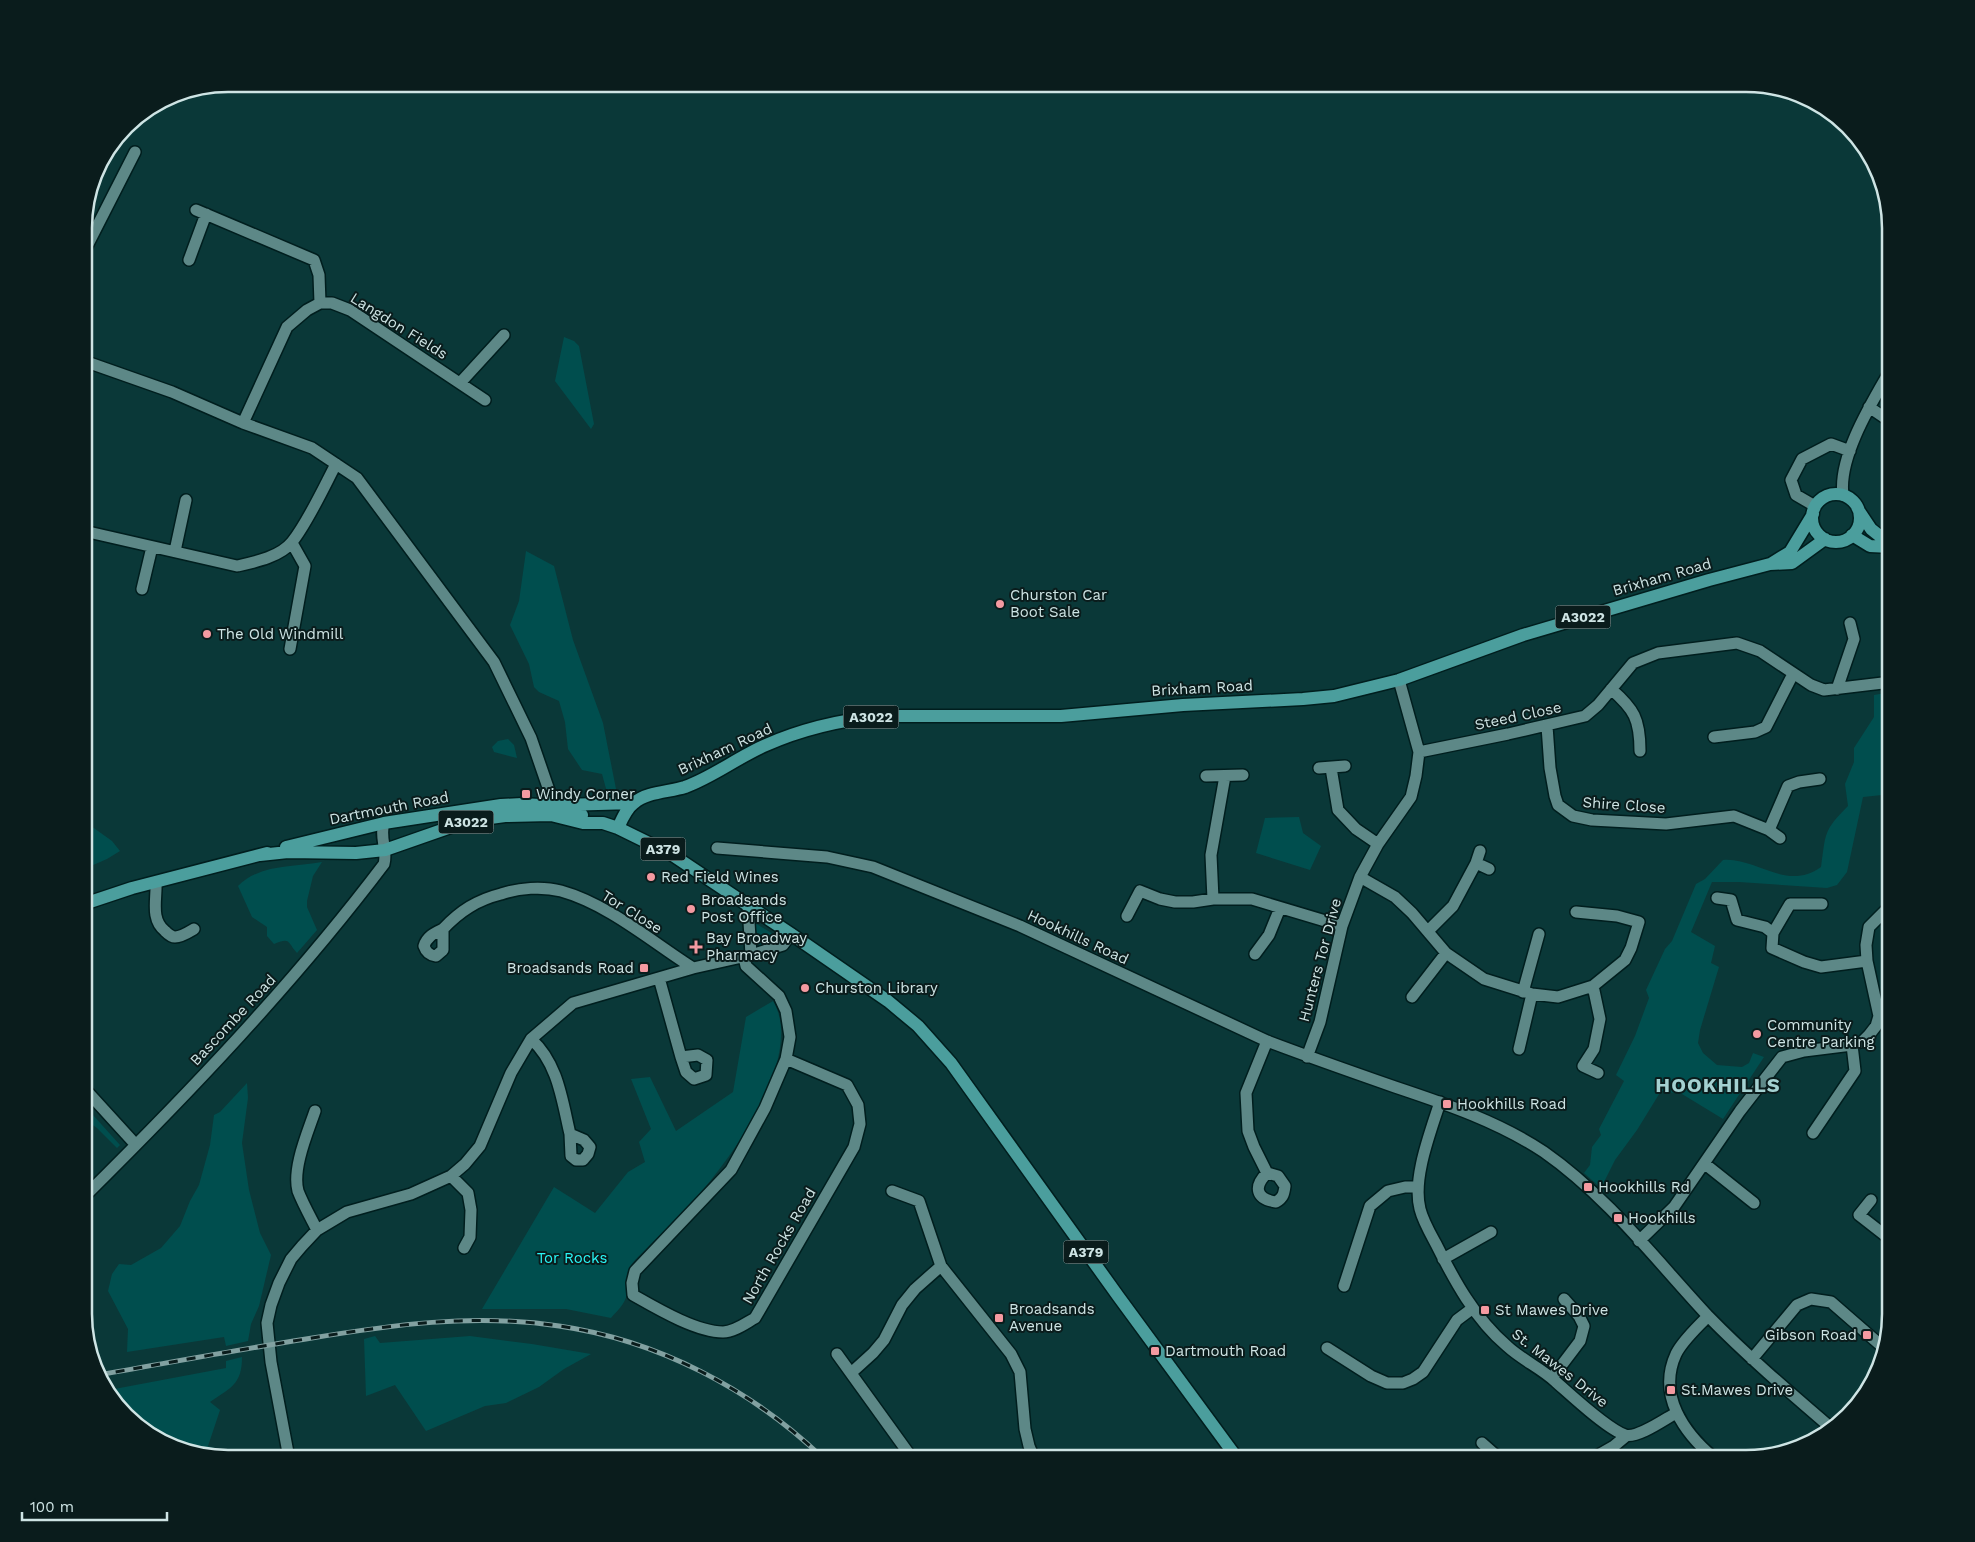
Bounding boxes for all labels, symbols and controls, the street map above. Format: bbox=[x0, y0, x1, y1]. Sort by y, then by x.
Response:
street label: Langdon Fields bbox=[347, 289, 451, 363]
street label: Brixham Road bbox=[1611, 554, 1713, 600]
place label: Churston Car Boot Sale bbox=[1010, 586, 1107, 621]
marker: Churston Car Boot Sale bbox=[994, 598, 1006, 610]
road number: A3022 bbox=[1556, 606, 1610, 628]
place label: The Old Windmill bbox=[217, 625, 344, 643]
marker: The Old Windmill bbox=[201, 628, 213, 640]
street label: Brixham Road bbox=[1151, 676, 1253, 700]
street label: Steed Close bbox=[1473, 698, 1563, 734]
road number: A3022 bbox=[844, 706, 898, 729]
street label: Brixham Road bbox=[675, 719, 775, 779]
place label: Windy Corner bbox=[536, 785, 635, 803]
street label: Dartmouth Road bbox=[328, 788, 450, 828]
marker: Windy Corner bbox=[520, 788, 532, 800]
street label: Shire Close bbox=[1582, 793, 1666, 817]
road number: A3022 bbox=[438, 810, 494, 834]
road number: A379 bbox=[640, 838, 686, 861]
place label: Red Field Wines bbox=[661, 868, 779, 886]
marker: Red Field Wines bbox=[645, 871, 657, 883]
street label: Tor Close bbox=[599, 886, 665, 938]
place label: Broadsands Post Office bbox=[701, 891, 787, 926]
street label: Hunters Tor Drive bbox=[1295, 896, 1345, 1024]
marker: Broadsands Post Office bbox=[685, 903, 697, 915]
street label: Hookhills Road bbox=[1025, 906, 1131, 968]
place label: Bay Broadway Pharmacy bbox=[706, 929, 807, 964]
marker: Bay Broadway Pharmacy bbox=[690, 941, 702, 953]
place label: Broadsands Road bbox=[507, 959, 634, 977]
marker: Broadsands Road bbox=[638, 962, 650, 974]
street label: Bascombe Road bbox=[186, 971, 280, 1069]
place label: Churston Library bbox=[815, 979, 938, 997]
marker: Churston Library bbox=[799, 982, 811, 994]
place label: Community Centre Parking bbox=[1767, 1016, 1875, 1051]
marker: Community Centre Parking bbox=[1751, 1028, 1763, 1040]
district label: HOOKHILLS bbox=[1655, 1073, 1781, 1097]
place label: Hookhills Road bbox=[1457, 1095, 1567, 1113]
marker: Hookhills Road bbox=[1441, 1098, 1453, 1110]
place label: Hookhills Rd bbox=[1598, 1178, 1690, 1196]
marker: Hookhills Rd bbox=[1582, 1181, 1594, 1193]
street label: North Rocks Road bbox=[738, 1185, 820, 1307]
place label: Hookhills bbox=[1628, 1209, 1696, 1227]
marker: Hookhills bbox=[1612, 1212, 1624, 1224]
road number: A379 bbox=[1064, 1240, 1108, 1264]
park label: Tor Rocks bbox=[537, 1249, 607, 1267]
place label: Broadsands Avenue bbox=[1009, 1300, 1095, 1335]
place label: St Mawes Drive bbox=[1495, 1301, 1608, 1319]
marker: St Mawes Drive bbox=[1479, 1304, 1491, 1316]
marker: Broadsands Avenue bbox=[993, 1312, 1005, 1324]
street label: St. Mawes Drive bbox=[1508, 1325, 1612, 1411]
place label: Gibson Road bbox=[1765, 1326, 1857, 1344]
marker: Gibson Road bbox=[1861, 1329, 1873, 1341]
place label: Dartmouth Road bbox=[1165, 1342, 1286, 1360]
marker: Dartmouth Road bbox=[1149, 1345, 1161, 1357]
place label: St.Mawes Drive bbox=[1681, 1381, 1793, 1399]
marker: St.Mawes Drive bbox=[1665, 1384, 1677, 1396]
scale bar bbox=[22, 1490, 168, 1522]
text: 100 m bbox=[30, 1498, 74, 1516]

